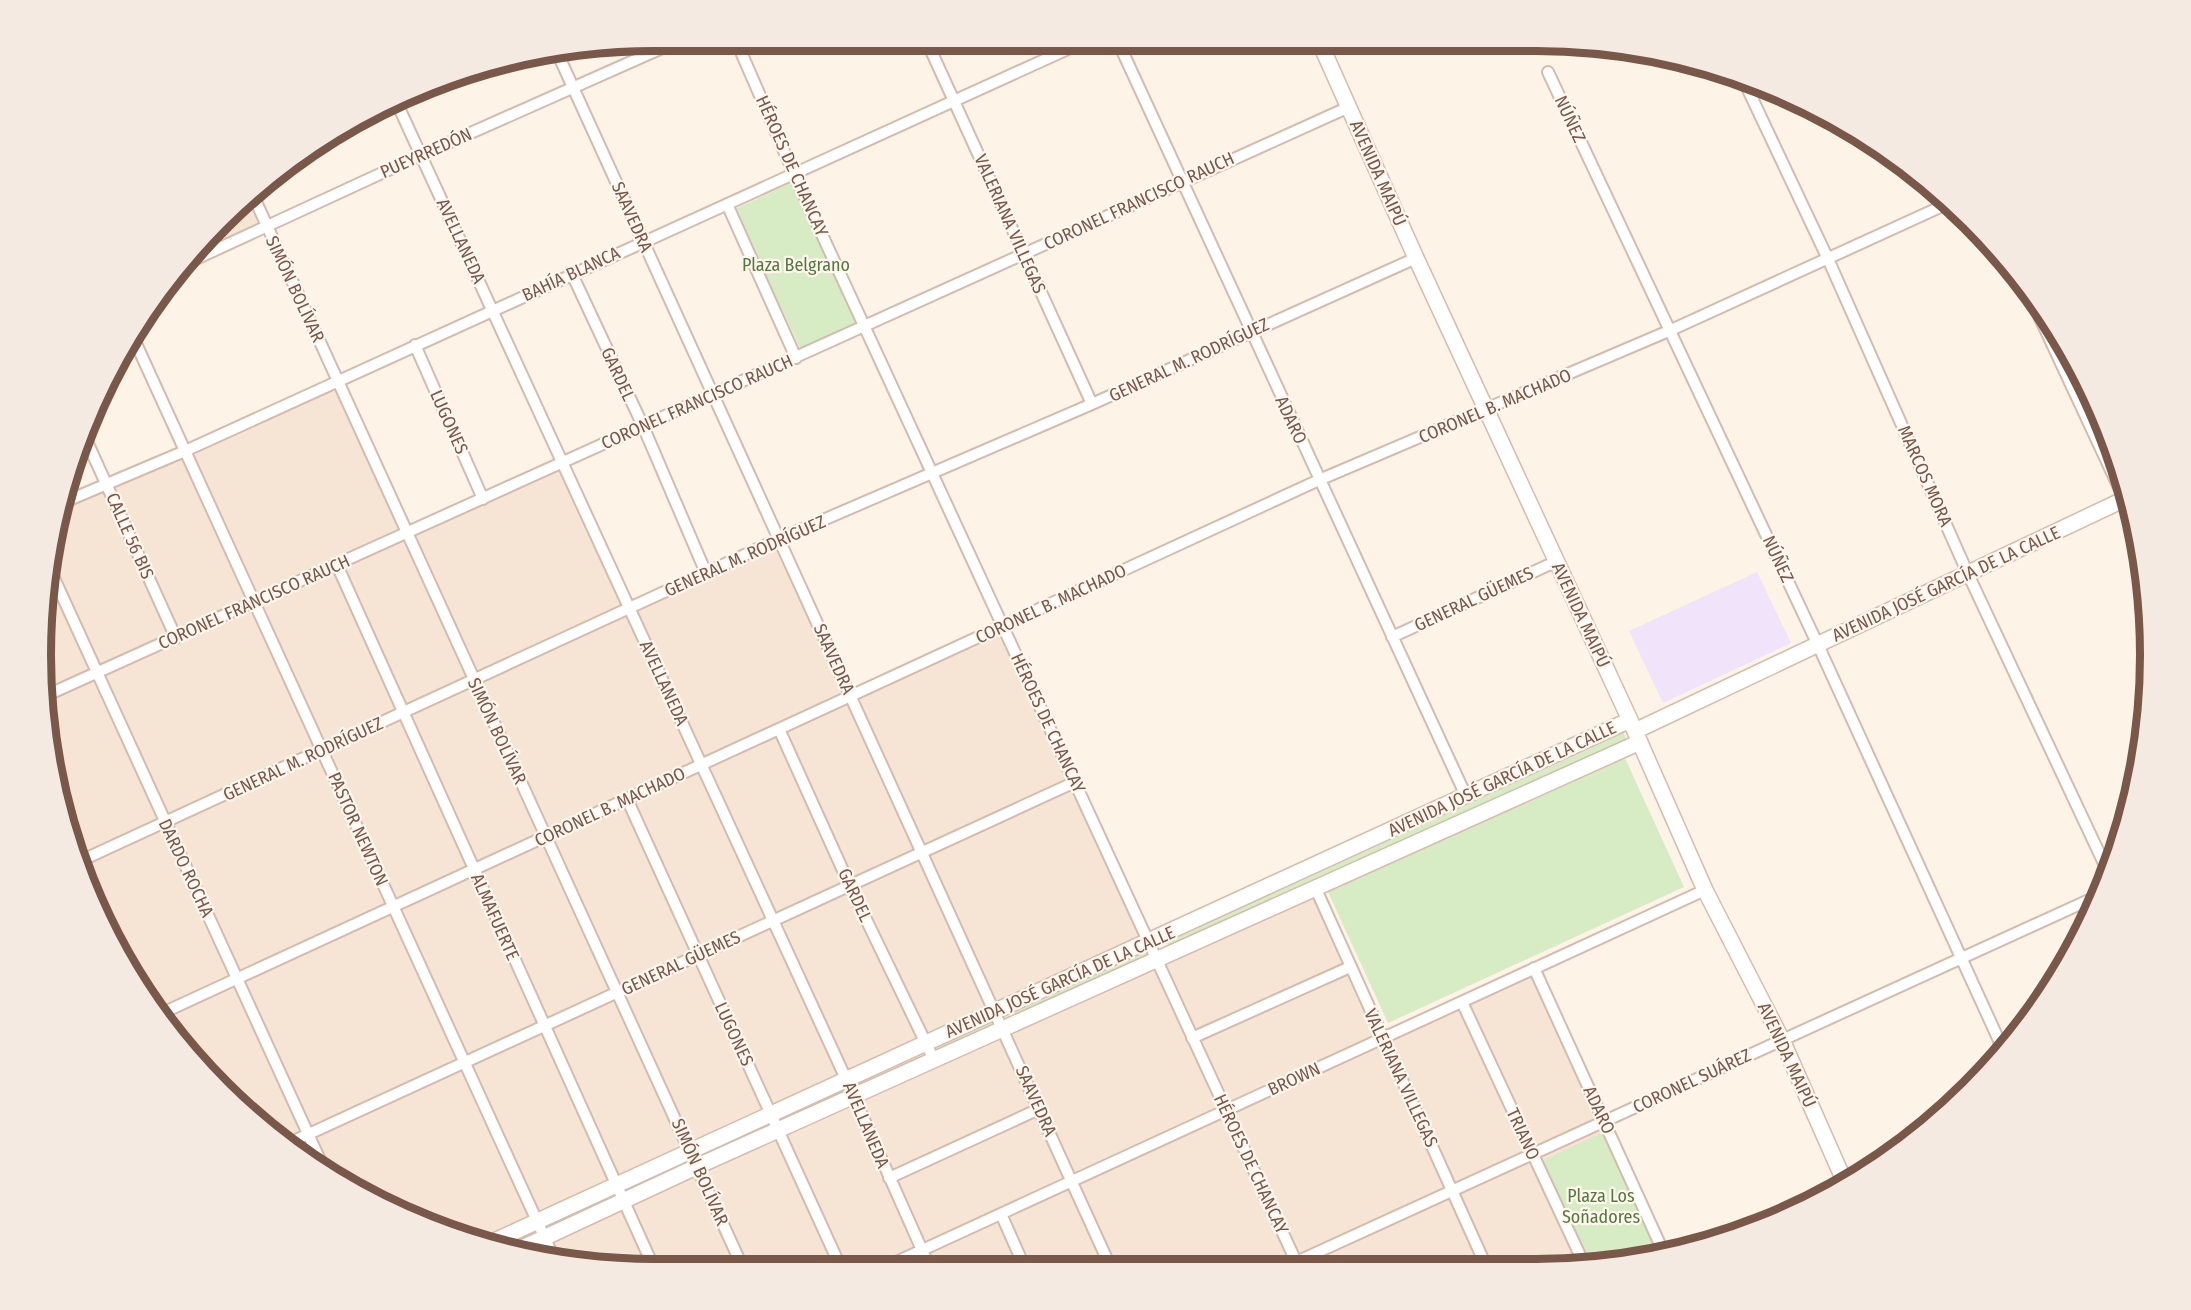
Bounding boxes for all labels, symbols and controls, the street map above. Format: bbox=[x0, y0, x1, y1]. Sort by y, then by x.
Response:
street label: HÉROES DE CHANCAY bbox=[751, 92, 834, 240]
street label: NÚÑEZ bbox=[1550, 92, 1591, 146]
street label: AVENIDA MAIPÚ bbox=[1345, 116, 1412, 229]
street label: PUEYRREDÓN bbox=[377, 123, 475, 183]
street label: CORONEL FRANCISCO RAUCH bbox=[1040, 147, 1238, 255]
street label: VALERIANA VILLEGAS bbox=[969, 151, 1051, 297]
street label: SAAVEDRA bbox=[607, 178, 657, 256]
street label: AVELLANEDA bbox=[432, 195, 490, 288]
street label: SIMÓN BOLÍVAR bbox=[261, 232, 330, 346]
street label: BAHÍA BLANCA bbox=[518, 241, 624, 306]
park label: Plaza Belgrano bbox=[742, 254, 850, 276]
street label: GENERAL M. RODRÍGUEZ bbox=[1105, 312, 1273, 407]
street label: GARDEL bbox=[596, 344, 640, 404]
street label: CORONEL FRANCISCO RAUCH bbox=[598, 350, 796, 454]
street label: CORONEL B. MACHADO bbox=[1415, 364, 1575, 448]
street label: LUGONES bbox=[425, 387, 473, 458]
street label: ADARO bbox=[1270, 393, 1312, 447]
street label: MARCOS MORA bbox=[1893, 422, 1957, 530]
street label: CALLE 56 BIS bbox=[101, 489, 159, 583]
street label: GENERAL M. RODRÍGUEZ bbox=[661, 510, 829, 601]
street label: AVENIDA JOSÉ GARCÍA DE LA CALLE bbox=[1828, 520, 2064, 647]
street label: NÚÑEZ bbox=[1758, 532, 1799, 586]
street label: CORONEL FRANCISCO RAUCH bbox=[155, 550, 353, 654]
street label: CORONEL B. MACHADO bbox=[972, 559, 1130, 649]
street label: AVENIDA MAIPÚ bbox=[1547, 559, 1616, 671]
street label: GENERAL GÜEMES bbox=[1411, 562, 1537, 636]
street label: SAAVEDRA bbox=[809, 620, 859, 698]
street label: AVELLANEDA bbox=[635, 637, 693, 730]
street label: HÉROES DE CHANCAY bbox=[1006, 649, 1091, 797]
street label: SIMÓN BOLÍVAR bbox=[463, 674, 532, 788]
street label: GENERAL M. RODRÍGUEZ bbox=[219, 711, 387, 806]
street label: AVENIDA JOSÉ GARCÍA DE LA CALLE bbox=[1384, 715, 1620, 842]
street label: CORONEL B. MACHADO bbox=[531, 762, 689, 852]
street label: PASTOR NEWTON bbox=[323, 769, 393, 889]
street label: DARDO ROCHA bbox=[154, 815, 219, 921]
street label: GARDEL bbox=[833, 865, 877, 925]
street label: ALMAFUERTE bbox=[466, 870, 524, 964]
street label: AVENIDA JOSÉ GARCÍA DE LA CALLE bbox=[941, 920, 1178, 1043]
street label: GENERAL GÜEMES bbox=[618, 926, 744, 1000]
street label: LUGONES bbox=[710, 999, 758, 1069]
street label: AVENIDA MAIPÚ bbox=[1753, 999, 1822, 1111]
street label: VALERIANA VILLEGAS bbox=[1359, 1005, 1443, 1151]
street label: CORONEL SUÁREZ bbox=[1629, 1043, 1755, 1118]
street label: BROWN bbox=[1264, 1057, 1324, 1101]
street label: SAAVEDRA bbox=[1011, 1062, 1061, 1140]
street label: AVELLANEDA bbox=[838, 1079, 894, 1172]
street label: ADARO bbox=[1578, 1083, 1620, 1137]
street label: HÉROES DE CHANCAY bbox=[1209, 1090, 1294, 1238]
street label: TRIANO bbox=[1502, 1105, 1544, 1163]
street label: SIMÓN BOLÍVAR bbox=[667, 1115, 734, 1229]
park label: Plaza Los Soñadores bbox=[1562, 1185, 1640, 1228]

